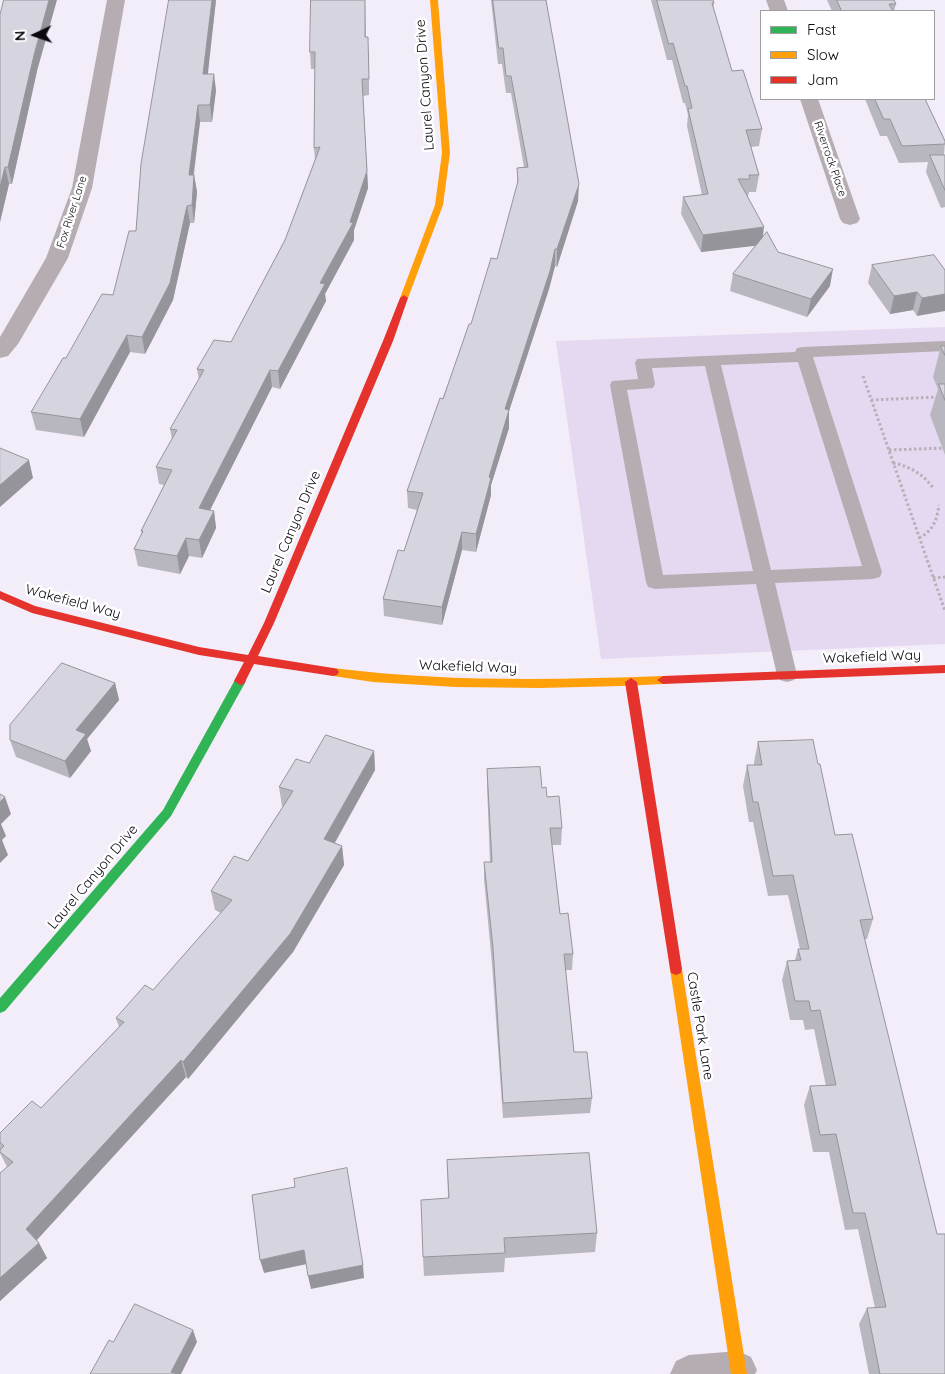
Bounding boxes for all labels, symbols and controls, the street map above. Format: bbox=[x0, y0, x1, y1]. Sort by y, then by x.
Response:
north arrow bbox=[10, 10, 60, 60]
legend bbox=[760, 10, 935, 100]
street label: Laurel Canyon Drive bbox=[412, 19, 438, 151]
text: Fast bbox=[807, 20, 836, 39]
text: N bbox=[11, 30, 29, 41]
text: Slow bbox=[807, 45, 839, 64]
text: Jam bbox=[807, 70, 838, 89]
street label: Riverrock Place bbox=[811, 120, 849, 198]
street label: Fox River Lane bbox=[54, 174, 90, 250]
street label: Laurel Canyon Drive bbox=[258, 468, 324, 596]
street label: Wakefield Way bbox=[23, 581, 123, 623]
street label: Wakefield Way bbox=[823, 647, 921, 667]
street label: Wakefield Way bbox=[419, 657, 517, 677]
street label: Laurel Canyon Drive bbox=[44, 821, 142, 933]
street label: Castle Park Lane bbox=[683, 971, 717, 1081]

